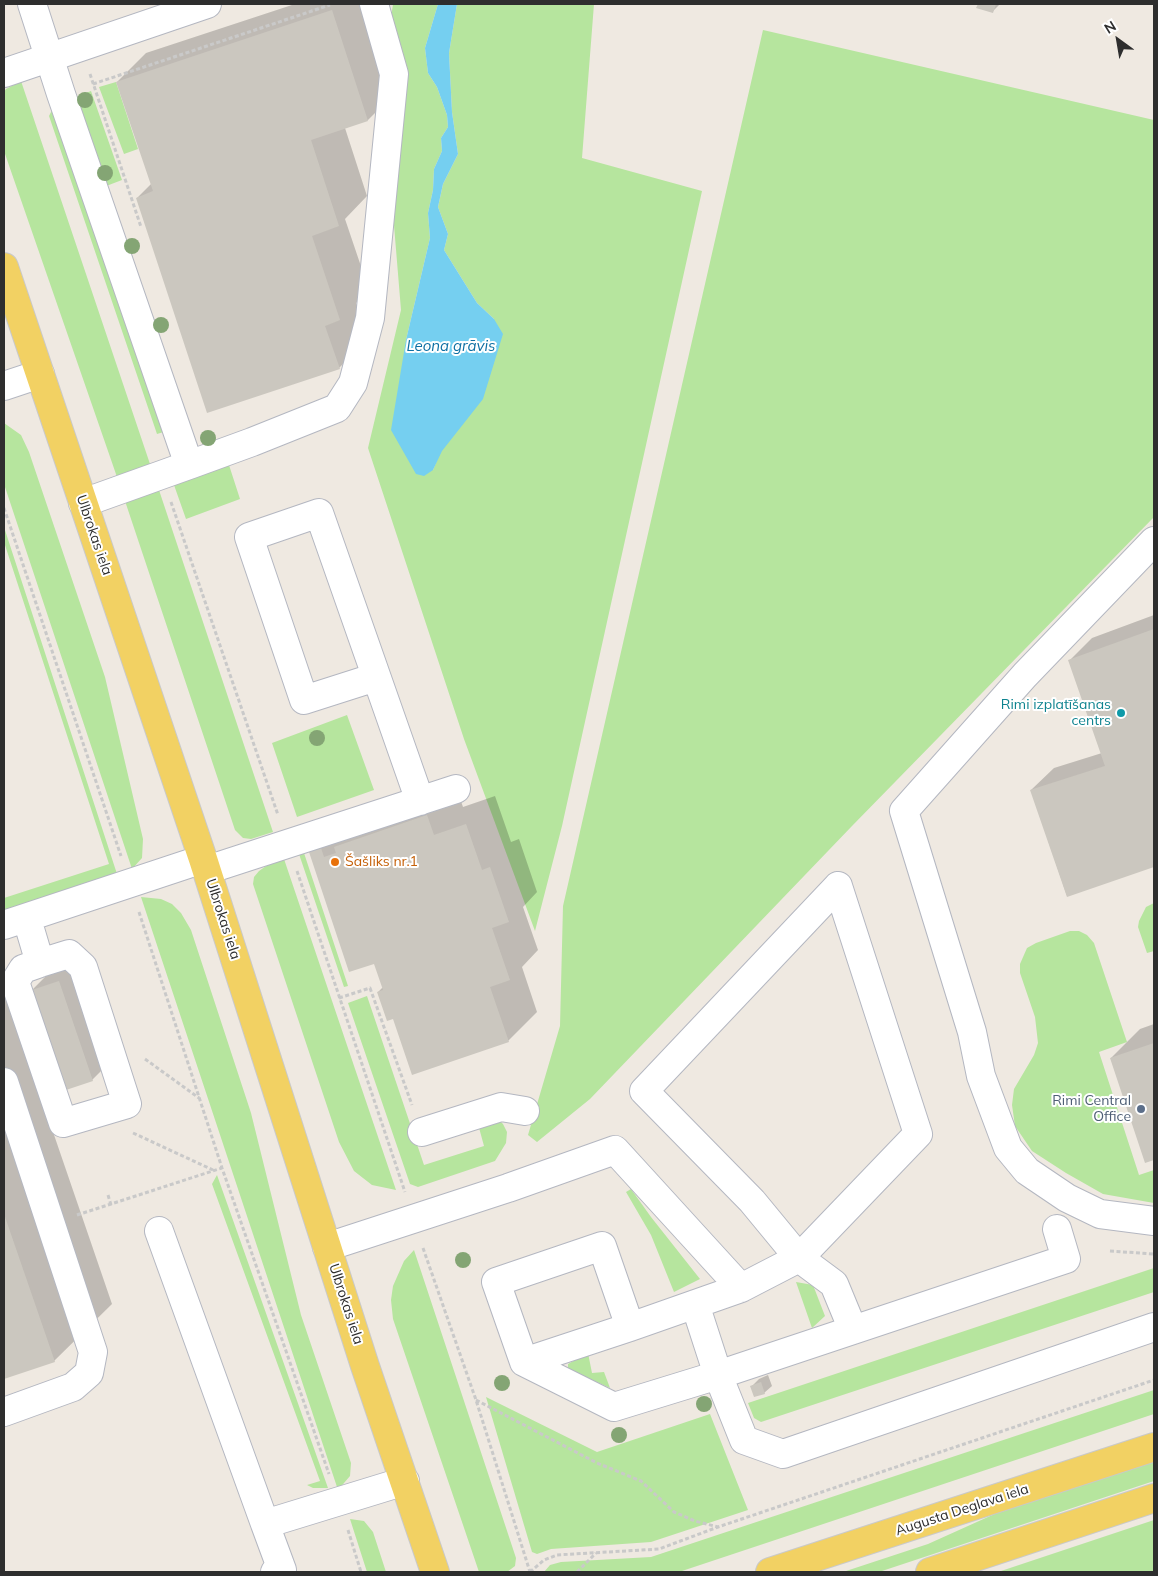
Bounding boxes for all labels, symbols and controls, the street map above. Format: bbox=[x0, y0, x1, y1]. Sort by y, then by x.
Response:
north arrow bbox=[1093, 15, 1143, 65]
text: N bbox=[1101, 17, 1119, 38]
water label: Leona grāvis bbox=[407, 337, 495, 355]
street label: Ulbrokas iela bbox=[72, 493, 116, 577]
place label: Rimi izplatīšanas centrs bbox=[1001, 697, 1111, 730]
marker: Rimi izplatīšanas centrs bbox=[1115, 707, 1127, 719]
place label: Šašliks nr.1 bbox=[345, 854, 418, 870]
marker: Šašliks nr.1 bbox=[329, 856, 341, 868]
street label: Ulbrokas iela bbox=[202, 877, 244, 961]
place label: Rimi Central Office bbox=[1052, 1093, 1131, 1126]
marker: Rimi Central Office bbox=[1135, 1103, 1147, 1115]
street label: Ulbrokas iela bbox=[325, 1262, 367, 1346]
street label: Augusta Deglava iela bbox=[893, 1481, 1031, 1539]

